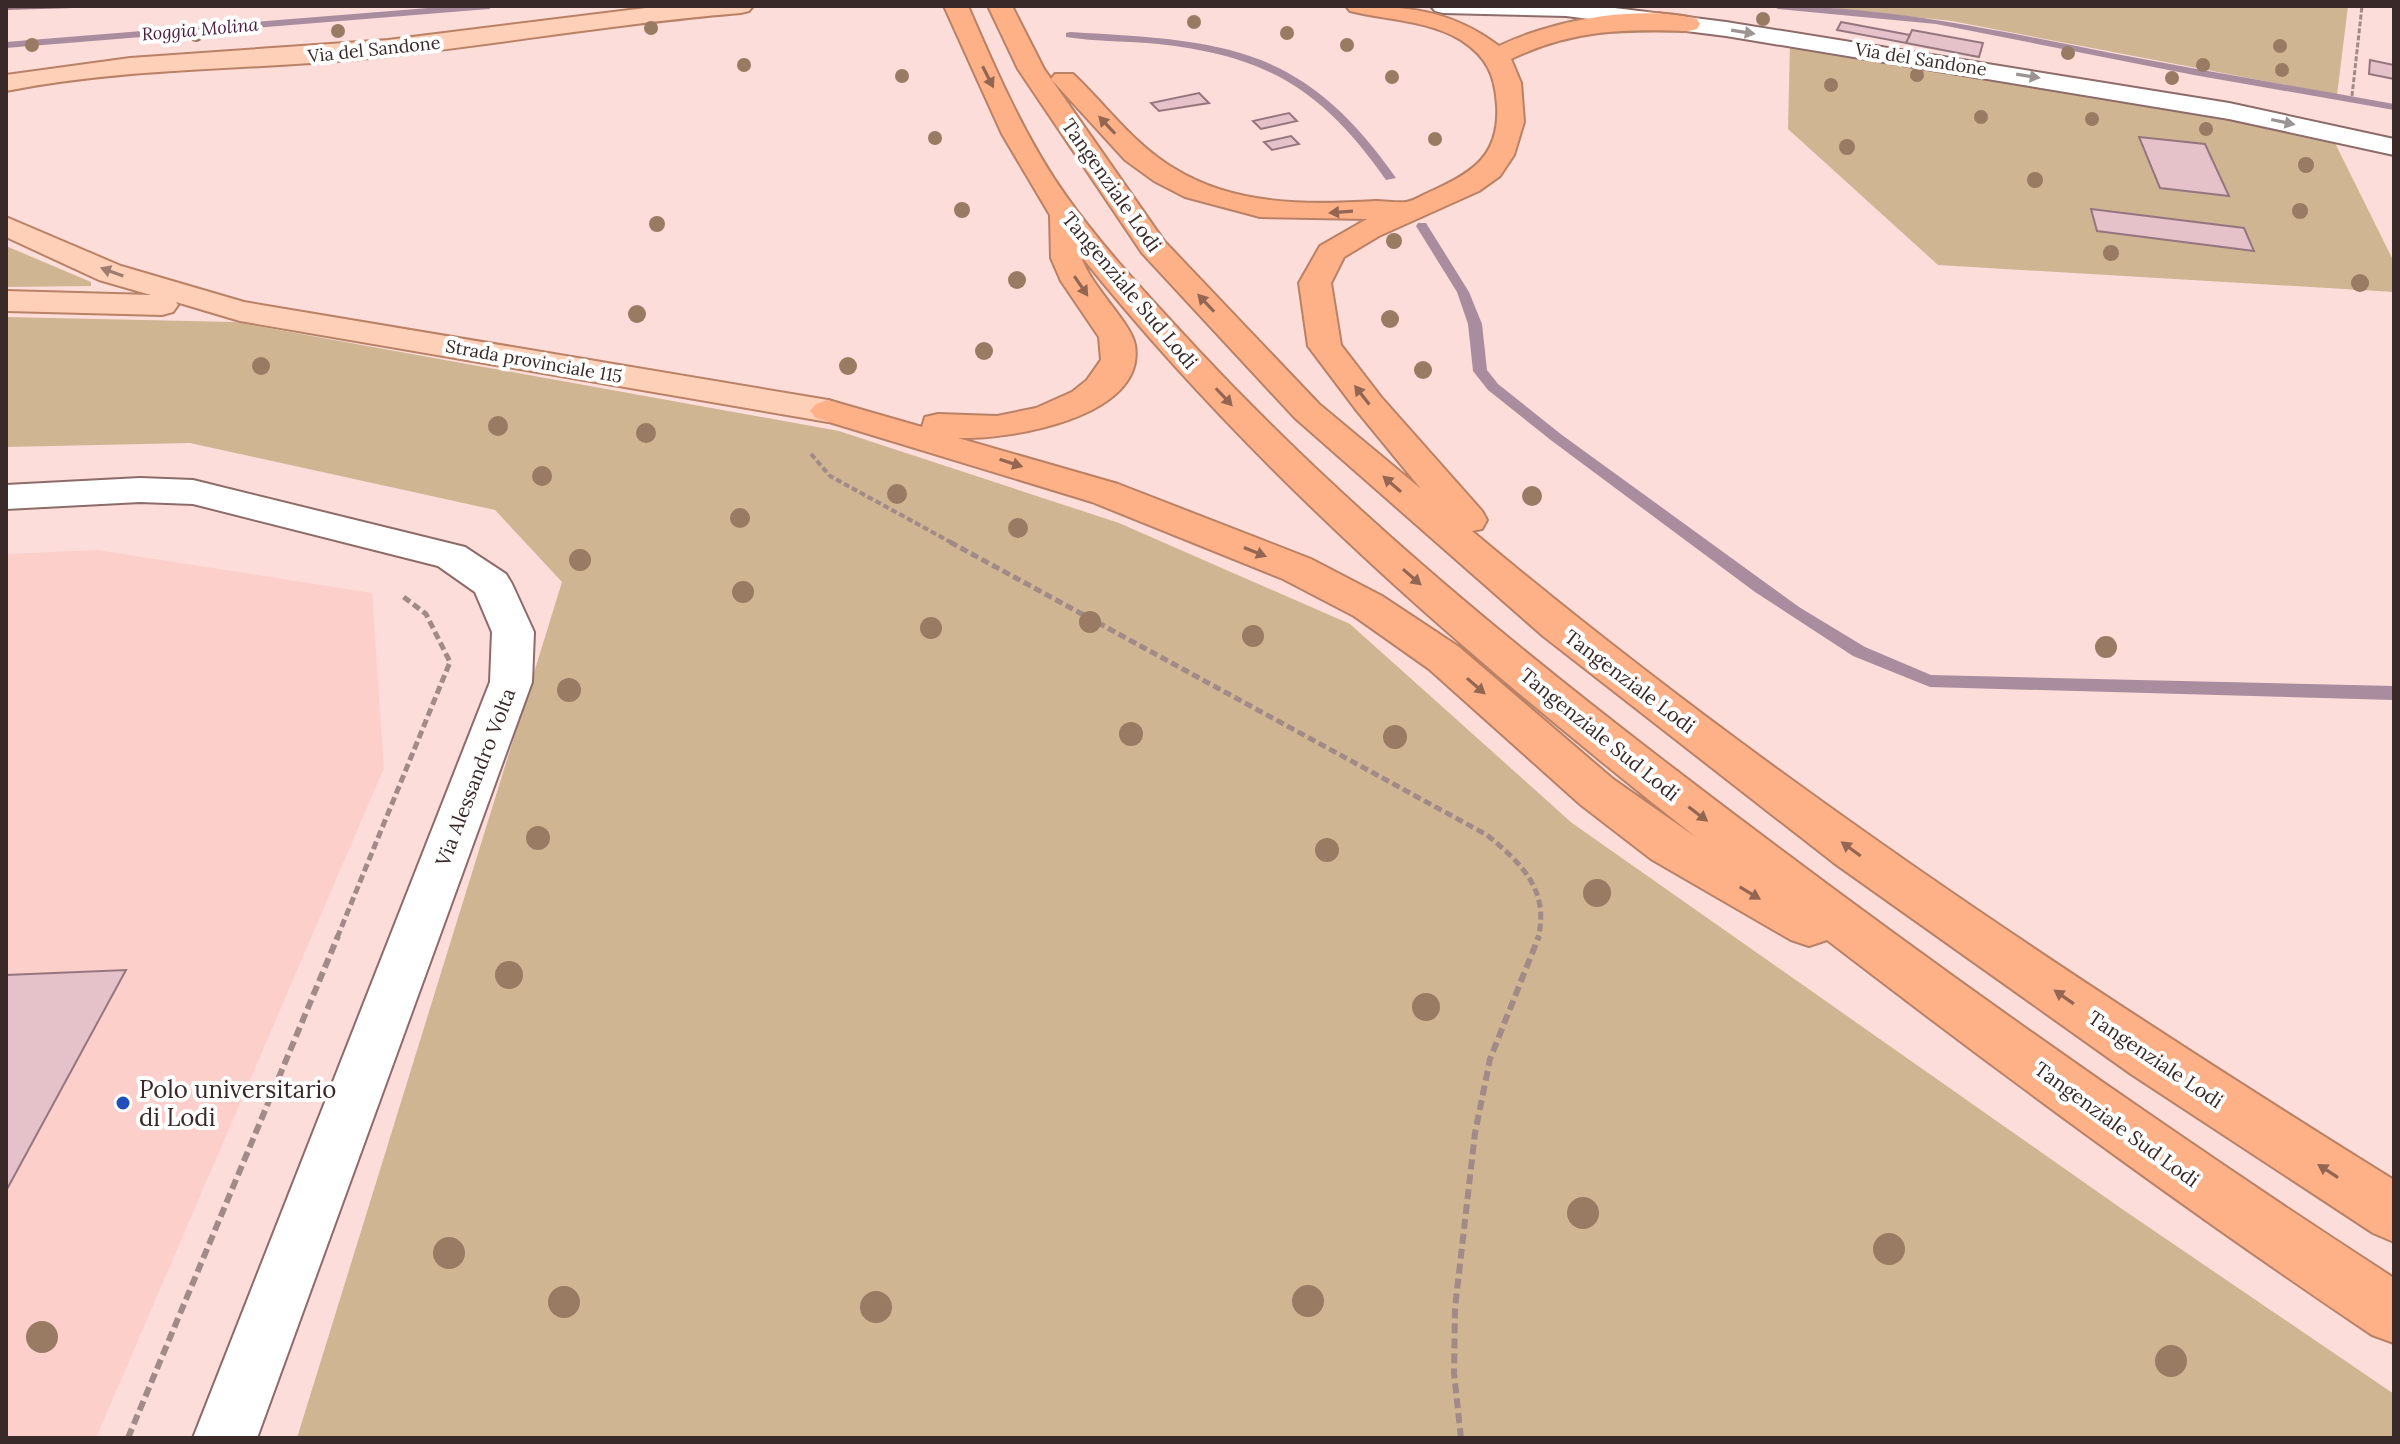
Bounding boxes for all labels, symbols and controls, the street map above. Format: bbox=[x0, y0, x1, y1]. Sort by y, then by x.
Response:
water label: Roggia Molina bbox=[141, 12, 259, 46]
one-way arrow bbox=[1731, 26, 1756, 38]
street label: Via del Sandone bbox=[306, 31, 442, 67]
street label: Via del Sandone bbox=[1852, 37, 1989, 81]
one-way arrow bbox=[981, 66, 994, 89]
one-way arrow bbox=[2015, 70, 2040, 83]
street label: Tangenziale Lodi bbox=[1057, 113, 1167, 257]
one-way arrow bbox=[1099, 116, 1117, 135]
one-way arrow bbox=[2271, 116, 2296, 129]
street label: Tangenziale Sud Lodi bbox=[1057, 206, 1203, 374]
one-way arrow bbox=[1328, 206, 1353, 219]
one-way arrow bbox=[100, 266, 124, 278]
one-way arrow bbox=[1073, 275, 1088, 296]
one-way arrow bbox=[1197, 294, 1215, 313]
street label: Strada provinciale 115 bbox=[444, 334, 624, 388]
one-way arrow bbox=[1355, 385, 1371, 405]
one-way arrow bbox=[1214, 388, 1232, 407]
one-way arrow bbox=[999, 458, 1023, 470]
one-way arrow bbox=[1383, 476, 1403, 493]
one-way arrow bbox=[1243, 545, 1267, 558]
one-way arrow bbox=[1402, 567, 1421, 585]
street label: Tangenziale Lodi bbox=[1560, 624, 1700, 738]
street label: Tangenziale Sud Lodi bbox=[1515, 662, 1685, 806]
one-way arrow bbox=[1467, 676, 1486, 694]
street label: Via Alessandro Volta bbox=[429, 684, 520, 870]
one-way arrow bbox=[1688, 805, 1709, 821]
one-way arrow bbox=[1841, 841, 1861, 857]
one-way arrow bbox=[1738, 886, 1761, 900]
one-way arrow bbox=[2054, 990, 2075, 1005]
street label: Tangenziale Lodi bbox=[2084, 1005, 2228, 1113]
street label: Tangenziale Sud Lodi bbox=[2030, 1056, 2204, 1192]
place label: Polo universitario di Lodi bbox=[139, 1074, 336, 1133]
marker: Polo universitario di Lodi bbox=[114, 1094, 132, 1112]
one-way arrow bbox=[2318, 1163, 2339, 1178]

